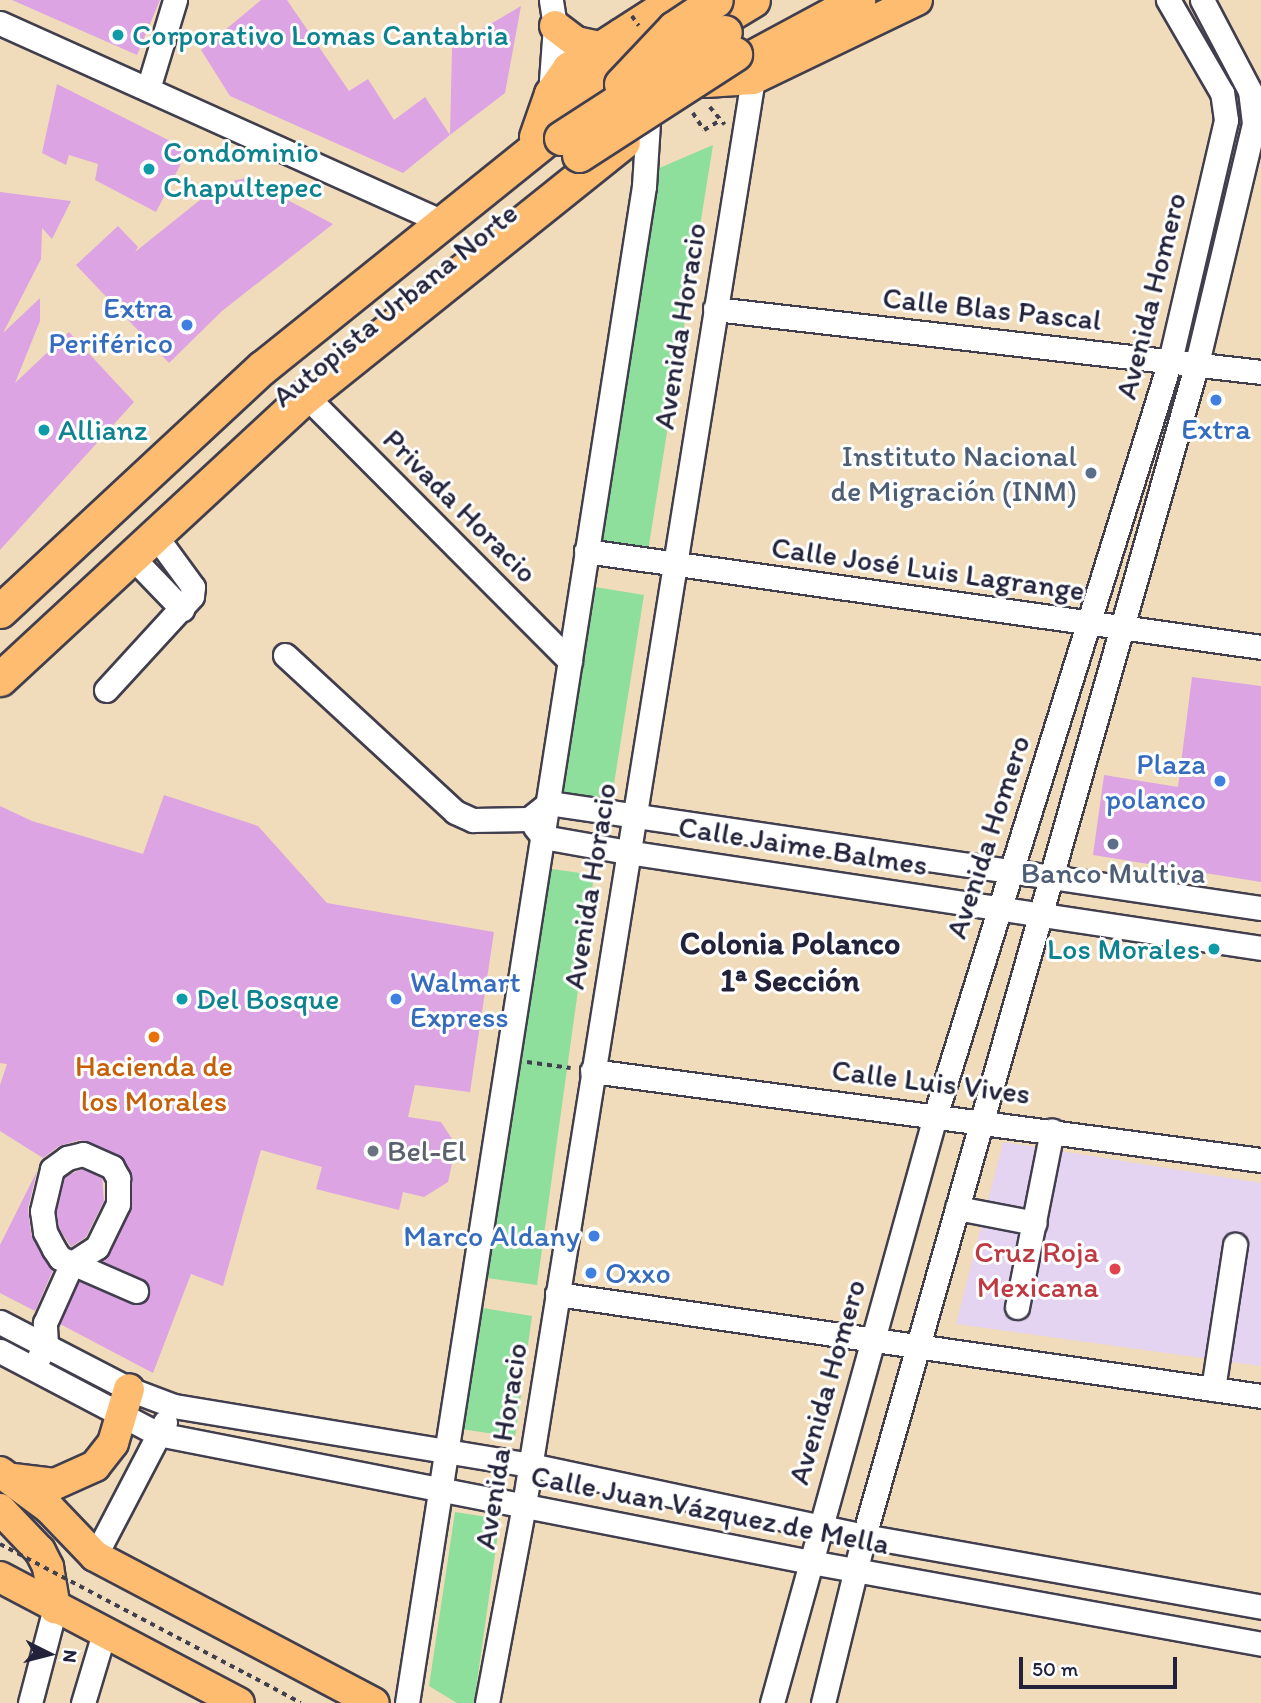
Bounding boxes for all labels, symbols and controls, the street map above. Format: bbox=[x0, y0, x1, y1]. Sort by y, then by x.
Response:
place label: Corporativo Lomas Cantabria bbox=[132, 17, 510, 53]
marker: Corporativo Lomas Cantabria bbox=[110, 27, 126, 43]
place label: Condominio Chapultepec bbox=[163, 134, 323, 204]
marker: Condominio Chapultepec bbox=[141, 161, 157, 177]
street label: Avenida Homero bbox=[1108, 189, 1194, 403]
street label: Autopista Urbana Norte bbox=[265, 195, 525, 415]
street label: Avenida Horacio bbox=[646, 220, 714, 432]
street label: Calle Blas Pascal bbox=[881, 280, 1103, 338]
place label: Extra Periférico bbox=[48, 290, 173, 360]
marker: Extra Periférico bbox=[179, 317, 195, 333]
marker: Extra bbox=[1208, 392, 1224, 408]
place label: Extra bbox=[1181, 411, 1251, 447]
place label: Allianz bbox=[58, 412, 148, 448]
street label: Privada Horacio bbox=[375, 421, 545, 591]
marker: Allianz bbox=[36, 422, 52, 438]
place label: Instituto Nacional de Migración (INM) bbox=[831, 438, 1077, 508]
marker: Instituto Nacional de Migración (INM) bbox=[1083, 465, 1099, 481]
street label: Calle José Luis Lagrange bbox=[769, 529, 1087, 609]
street label: Avenida Homero bbox=[938, 731, 1038, 943]
place label: Plaza polanco bbox=[1105, 746, 1206, 816]
marker: Plaza polanco bbox=[1212, 773, 1228, 789]
street label: Avenida Horacio bbox=[556, 780, 624, 992]
street label: Calle Jaime Balmes bbox=[676, 809, 930, 883]
marker: Banco Multiva bbox=[1105, 836, 1121, 852]
place label: Banco Multiva bbox=[1021, 855, 1205, 891]
district label: Colonia Polanco 1ª Sección bbox=[681, 925, 899, 1000]
place label: Los Morales bbox=[1047, 931, 1200, 967]
marker: Los Morales bbox=[1206, 941, 1222, 957]
place label: Walmart Express bbox=[410, 964, 521, 1034]
place label: Del Bosque bbox=[196, 981, 340, 1017]
marker: Del Bosque bbox=[174, 991, 190, 1007]
marker: Walmart Express bbox=[388, 991, 404, 1007]
marker: Hacienda de los Morales bbox=[146, 1029, 162, 1045]
place label: Hacienda de los Morales bbox=[75, 1048, 233, 1118]
street label: Calle Luis Vives bbox=[830, 1052, 1032, 1112]
place label: Bel-El bbox=[387, 1133, 466, 1169]
marker: Bel-El bbox=[365, 1143, 381, 1159]
place label: Marco Aldany bbox=[403, 1218, 580, 1254]
marker: Marco Aldany bbox=[586, 1228, 602, 1244]
place label: Cruz Roja Mexicana bbox=[976, 1234, 1099, 1304]
place label: Oxxo bbox=[605, 1255, 671, 1291]
marker: Cruz Roja Mexicana bbox=[1105, 1259, 1125, 1279]
marker: Oxxo bbox=[583, 1265, 599, 1281]
street label: Avenida Homero bbox=[781, 1275, 873, 1489]
street label: Avenida Horacio bbox=[467, 1340, 535, 1552]
street label: Calle Juan Vázquez de Mella bbox=[529, 1458, 891, 1562]
north arrow bbox=[14, 1619, 84, 1689]
scale bar bbox=[1023, 1644, 1180, 1688]
text: N bbox=[58, 1649, 82, 1664]
text: 50 m bbox=[1032, 1656, 1078, 1681]

